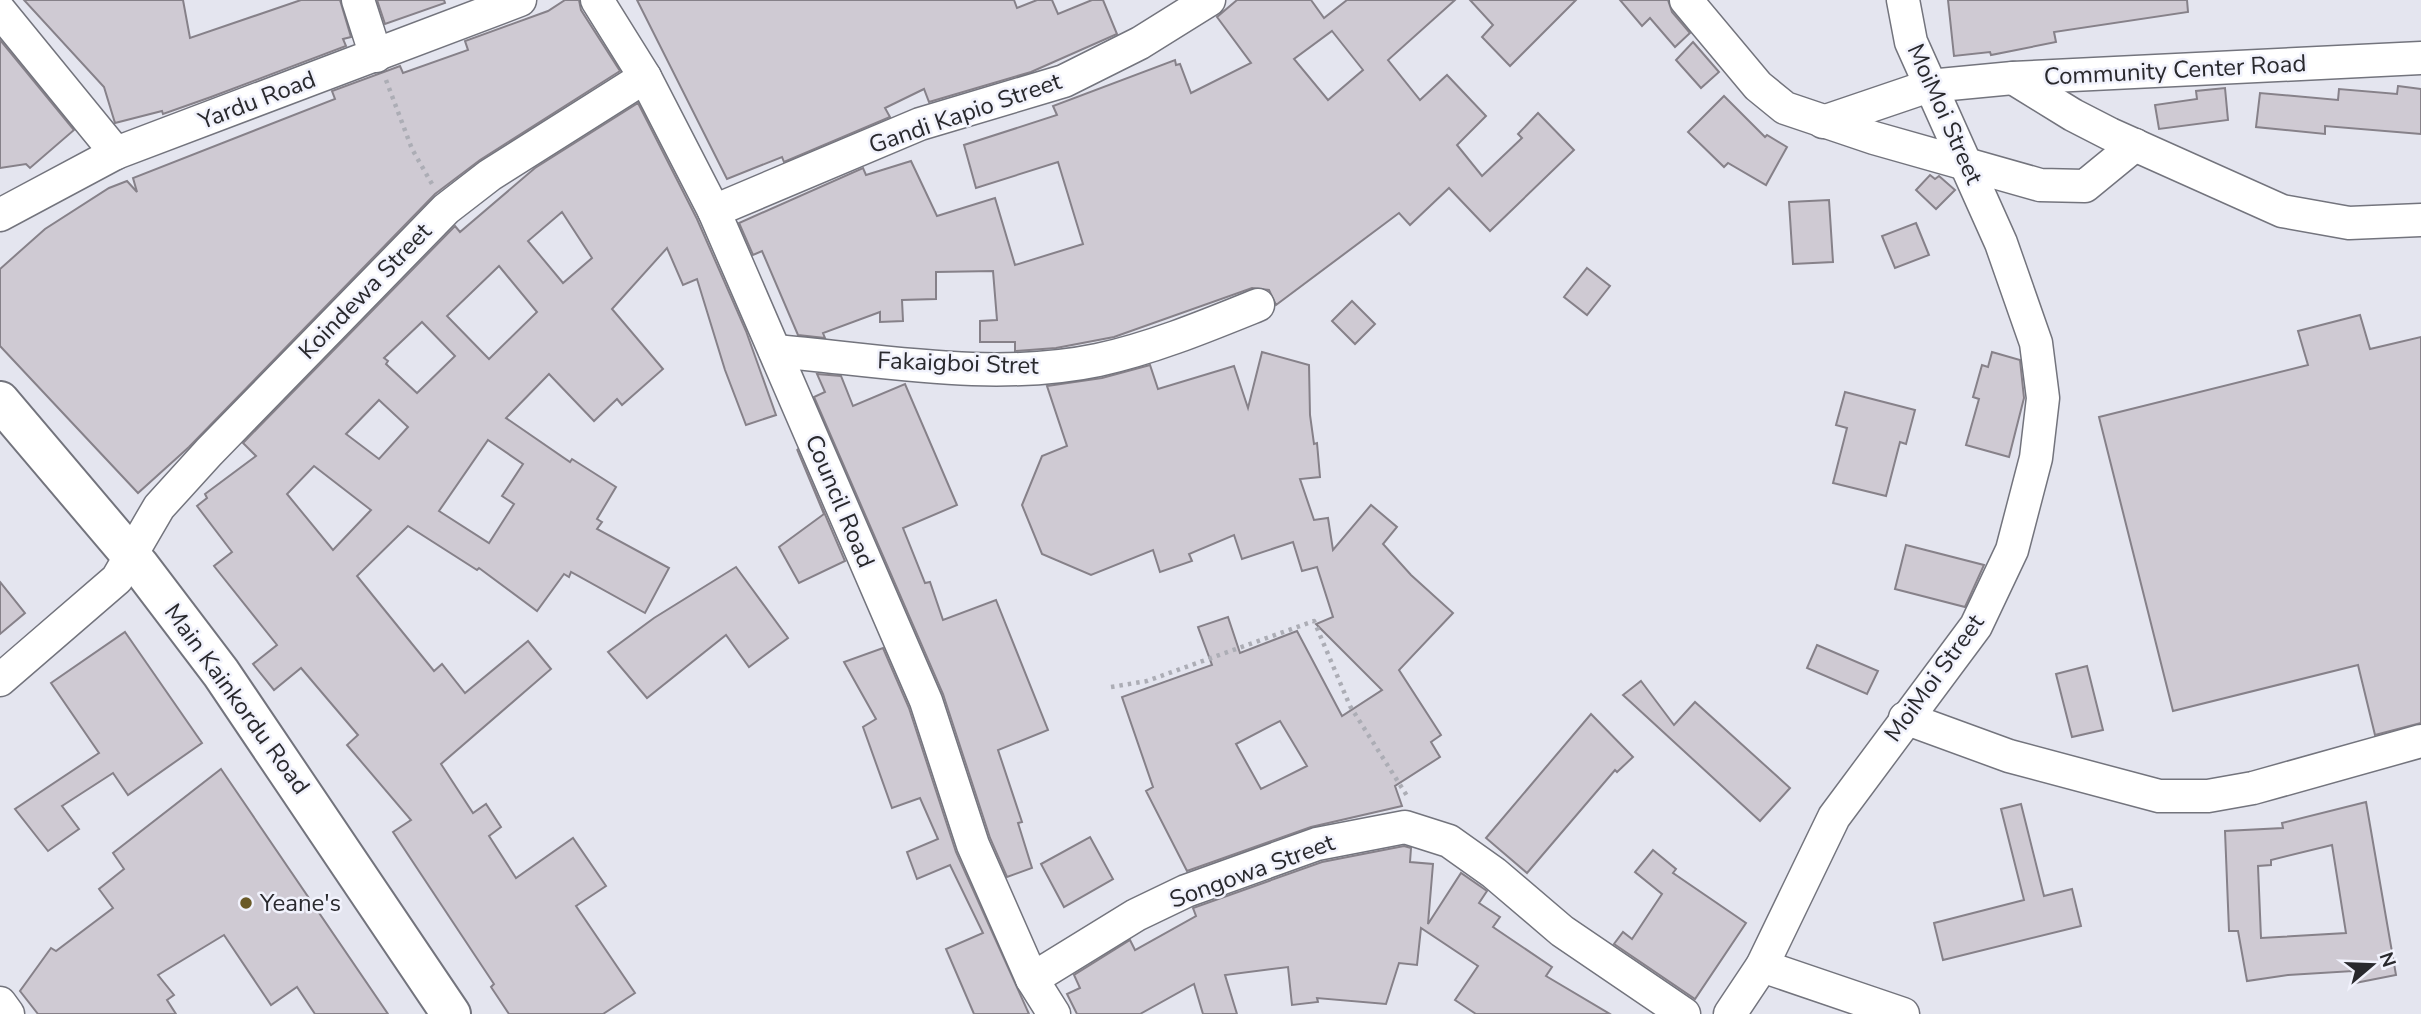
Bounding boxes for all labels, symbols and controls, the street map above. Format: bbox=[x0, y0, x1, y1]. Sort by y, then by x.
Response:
street label: MoiMoi Street bbox=[1900, 39, 1990, 190]
street label: Community Center Road bbox=[2043, 47, 2307, 93]
street label: Yardu Road bbox=[193, 63, 320, 137]
street label: Gandi Kapio Street bbox=[864, 65, 1066, 161]
street label: Koindewa Street bbox=[292, 215, 439, 366]
street label: Fakaigboi Stret bbox=[877, 344, 1040, 382]
street label: Council Road bbox=[798, 430, 882, 572]
street label: Main Kainkordu Road bbox=[157, 597, 317, 801]
street label: MoiMoi Street bbox=[1877, 607, 1992, 748]
street label: Songowa Street bbox=[1165, 826, 1339, 916]
place label: Yeane's bbox=[259, 887, 341, 919]
marker: Yeane's bbox=[238, 895, 254, 911]
north arrow bbox=[2337, 930, 2407, 1000]
text: N bbox=[2373, 949, 2402, 971]

